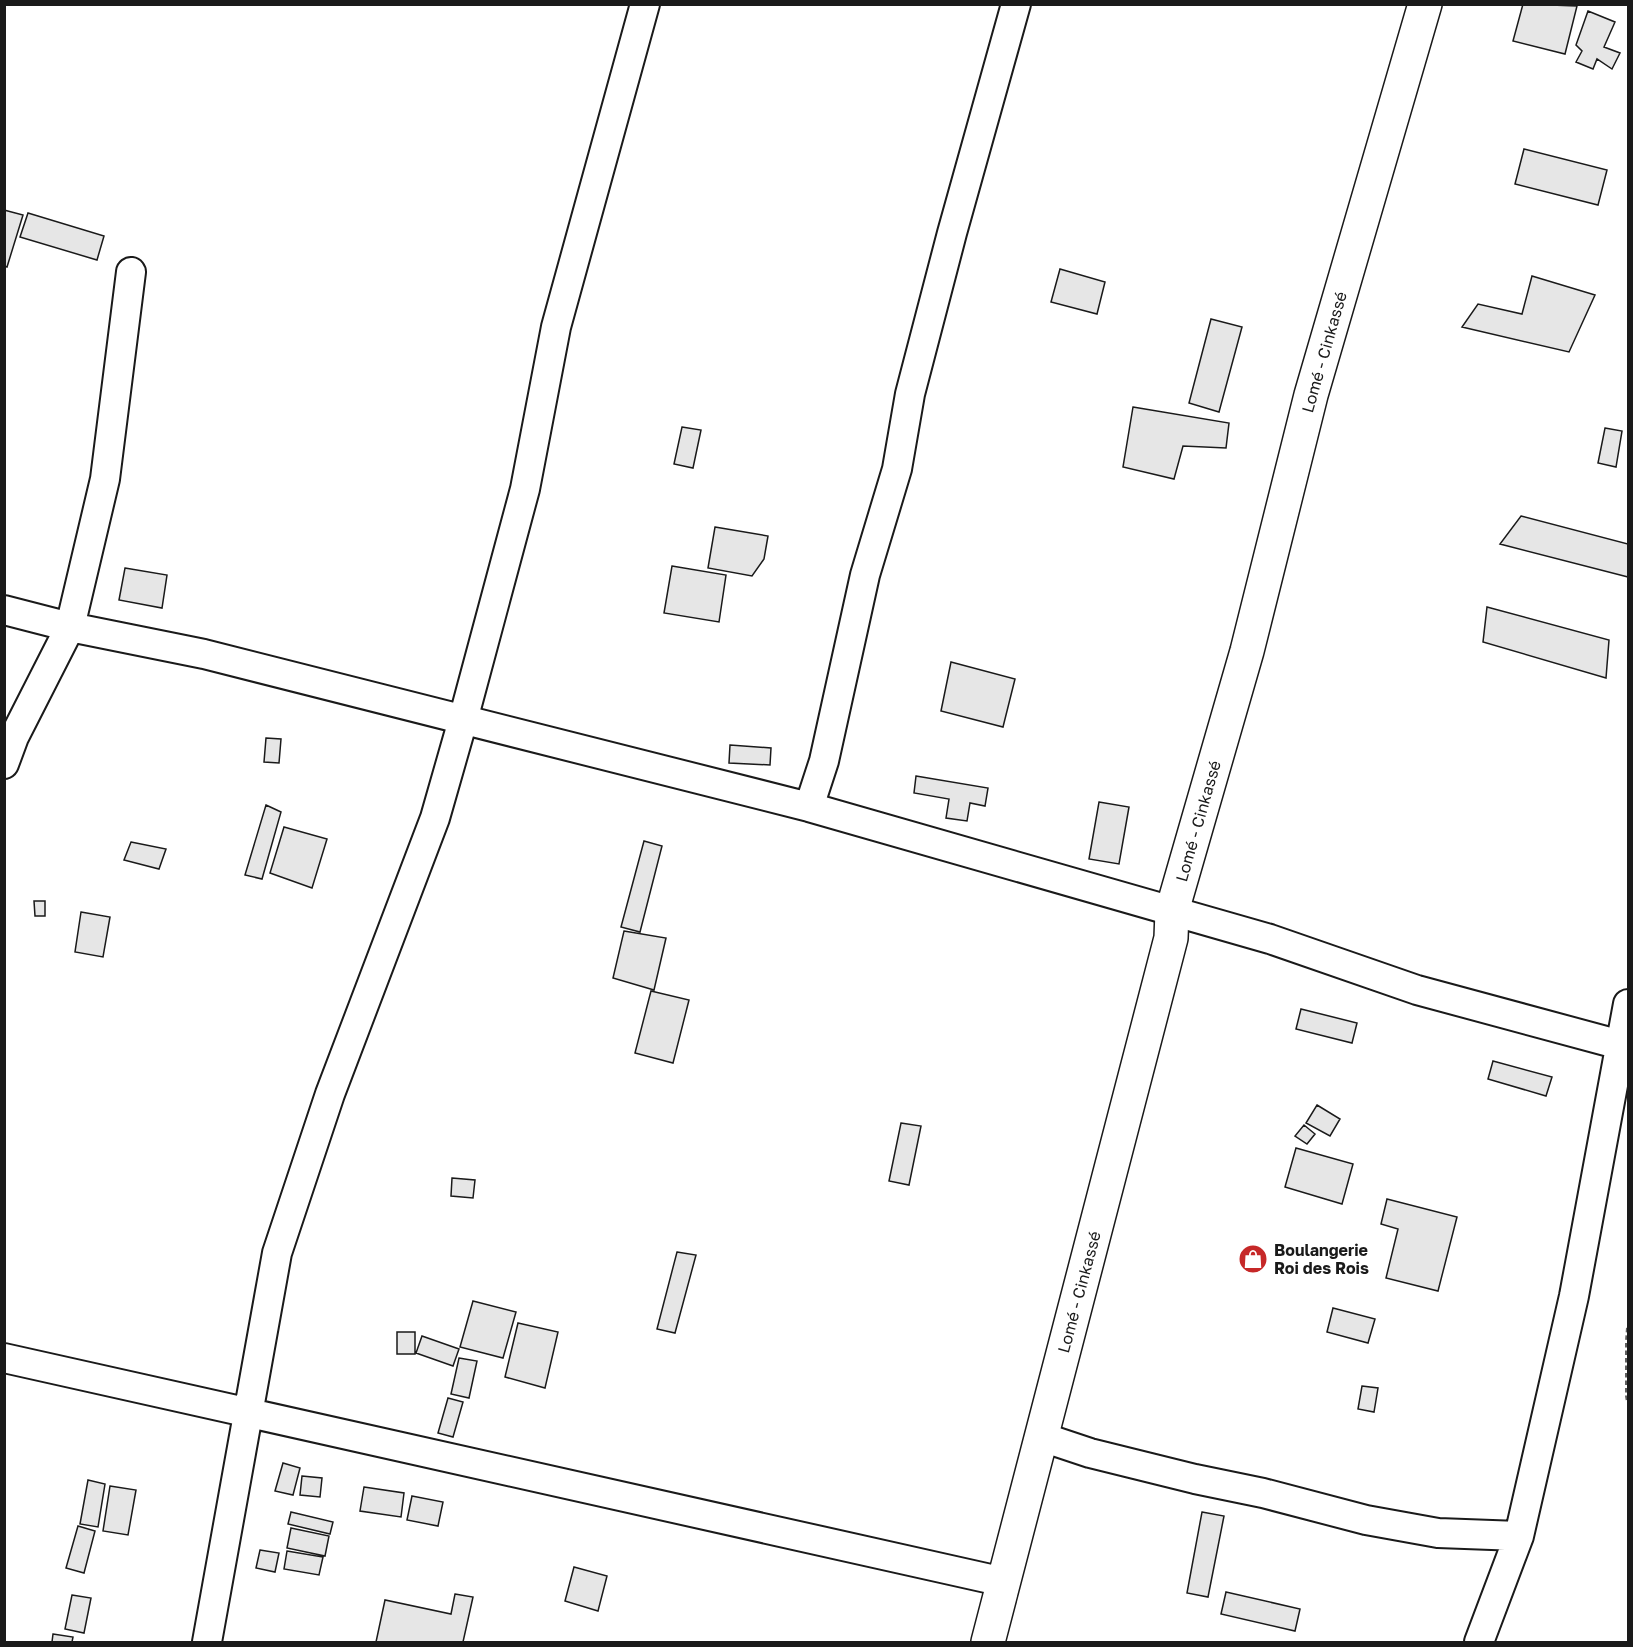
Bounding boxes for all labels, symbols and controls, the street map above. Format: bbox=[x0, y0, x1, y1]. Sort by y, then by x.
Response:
street label: Lomé - Cinkassé bbox=[1297, 289, 1351, 415]
street label: Lomé - Cinkassé bbox=[1171, 758, 1225, 884]
street label: Lomé - Cinkassé bbox=[1053, 1229, 1105, 1355]
place label: Boulangerie Roi des Rois bbox=[1274, 1240, 1369, 1278]
shop icon: Boulangerie Roi des Rois bbox=[1237, 1243, 1269, 1275]

